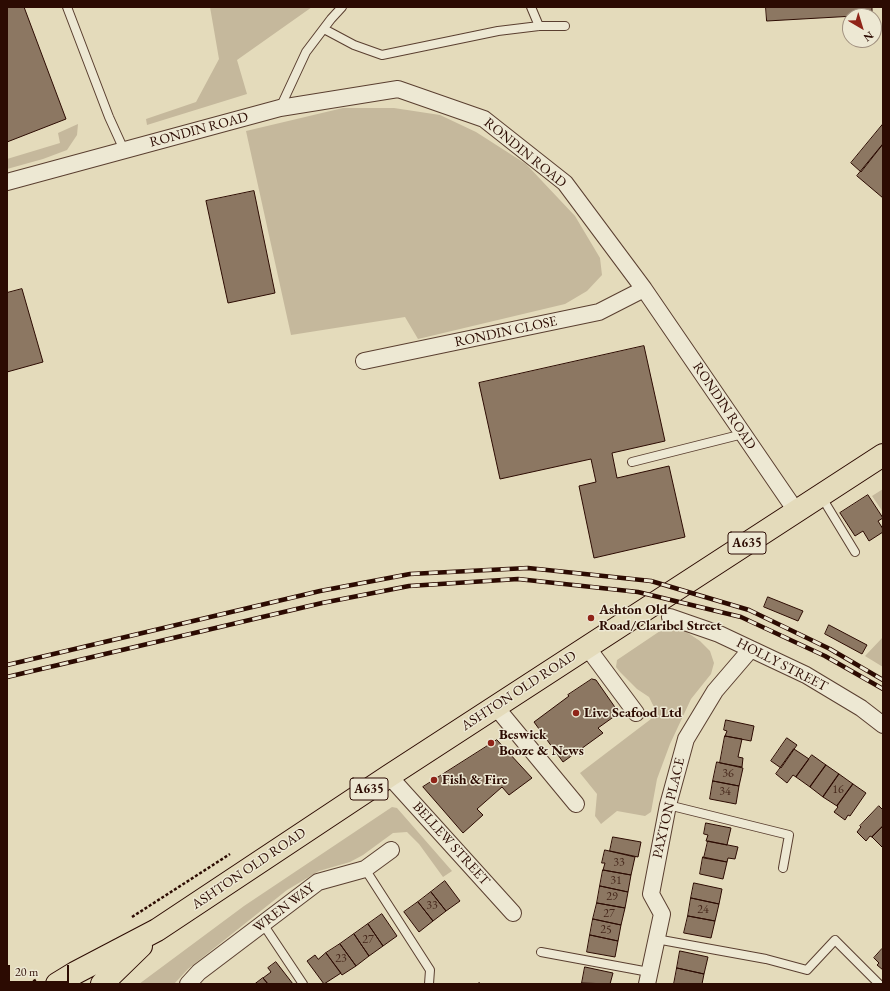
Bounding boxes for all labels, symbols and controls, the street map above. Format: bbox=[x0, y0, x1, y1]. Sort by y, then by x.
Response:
north arrow bbox=[842, 8, 882, 48]
text: N bbox=[861, 28, 877, 45]
street label: RONDIN ROAD bbox=[148, 109, 250, 151]
street label: RONDIN ROAD bbox=[480, 115, 570, 191]
street label: RONDIN CLOSE bbox=[453, 313, 559, 351]
street label: RONDIN ROAD bbox=[689, 359, 759, 453]
road number: A635 bbox=[728, 532, 766, 554]
place label: Ashton Old Road/Claribel Street bbox=[599, 602, 722, 634]
marker: Ashton Old Road/Claribel Street bbox=[586, 613, 596, 623]
street label: HOLLY STREET bbox=[733, 635, 831, 695]
street label: ASHTON OLD ROAD bbox=[458, 647, 580, 735]
place label: Live Seafood Ltd bbox=[584, 705, 682, 721]
marker: Live Seafood Ltd bbox=[571, 708, 581, 718]
place label: Beswick Booze & News bbox=[499, 727, 584, 760]
marker: Beswick Booze & News bbox=[486, 738, 496, 748]
street label: PAXTON PLACE bbox=[649, 756, 689, 860]
house number: 36 bbox=[722, 767, 734, 781]
place label: Fish & Fire bbox=[442, 772, 508, 788]
marker: Fish & Fire bbox=[429, 775, 439, 785]
road number: A635 bbox=[350, 778, 388, 800]
house number: 16 bbox=[832, 783, 844, 797]
house number: 34 bbox=[719, 785, 731, 799]
street label: BELLEW STREET bbox=[409, 799, 493, 889]
street label: ASHTON OLD ROAD bbox=[189, 825, 309, 913]
house number: 33 bbox=[613, 856, 625, 870]
house number: 31 bbox=[610, 874, 622, 888]
street label: WREN WAY bbox=[250, 880, 318, 936]
house number: 29 bbox=[606, 890, 618, 904]
house number: 33 bbox=[426, 899, 438, 913]
house number: 24 bbox=[697, 903, 709, 917]
house number: 27 bbox=[603, 907, 615, 921]
house number: 25 bbox=[600, 923, 612, 937]
house number: 27 bbox=[362, 933, 374, 947]
house number: 23 bbox=[335, 952, 347, 966]
scale bar bbox=[10, 957, 71, 983]
text: 20 m bbox=[15, 964, 38, 980]

